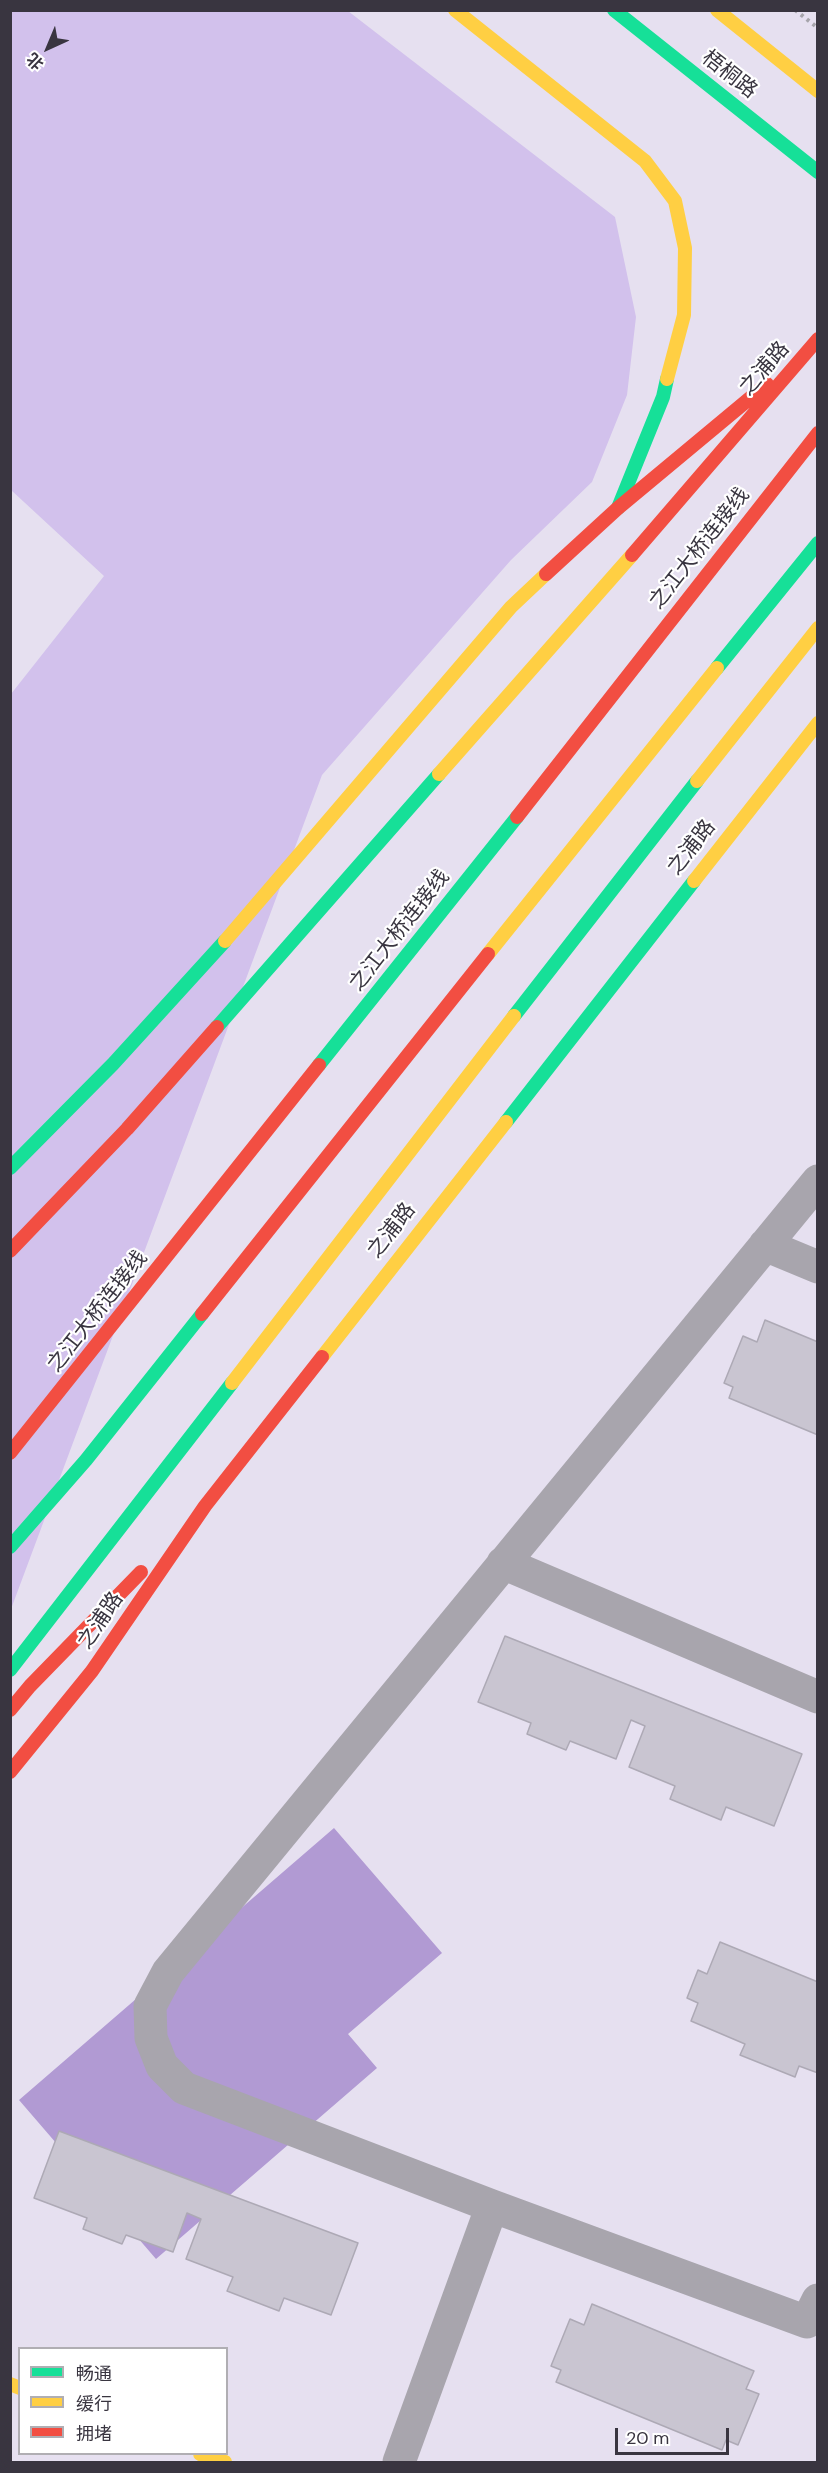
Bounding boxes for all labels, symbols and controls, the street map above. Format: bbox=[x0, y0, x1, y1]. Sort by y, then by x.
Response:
north arrow bbox=[18, 18, 78, 78]
street label: 梧桐路 bbox=[696, 46, 762, 104]
text: 北 bbox=[22, 48, 48, 74]
street label: 之浦路 bbox=[735, 337, 795, 401]
street label: 之江大桥连接线 bbox=[645, 483, 755, 615]
street label: 之浦路 bbox=[663, 815, 721, 881]
street label: 之江大桥连接线 bbox=[345, 865, 455, 997]
street label: 之浦路 bbox=[363, 1198, 421, 1264]
street label: 之江大桥连接线 bbox=[43, 1246, 153, 1378]
street label: 之浦路 bbox=[73, 1588, 129, 1654]
legend bbox=[18, 2347, 228, 2455]
text: 畅通 bbox=[76, 2362, 112, 2386]
text: 缓行 bbox=[76, 2392, 112, 2416]
scale bar bbox=[618, 2416, 732, 2454]
text: 拥堵 bbox=[76, 2422, 112, 2446]
text: 20 m bbox=[626, 2426, 669, 2450]

